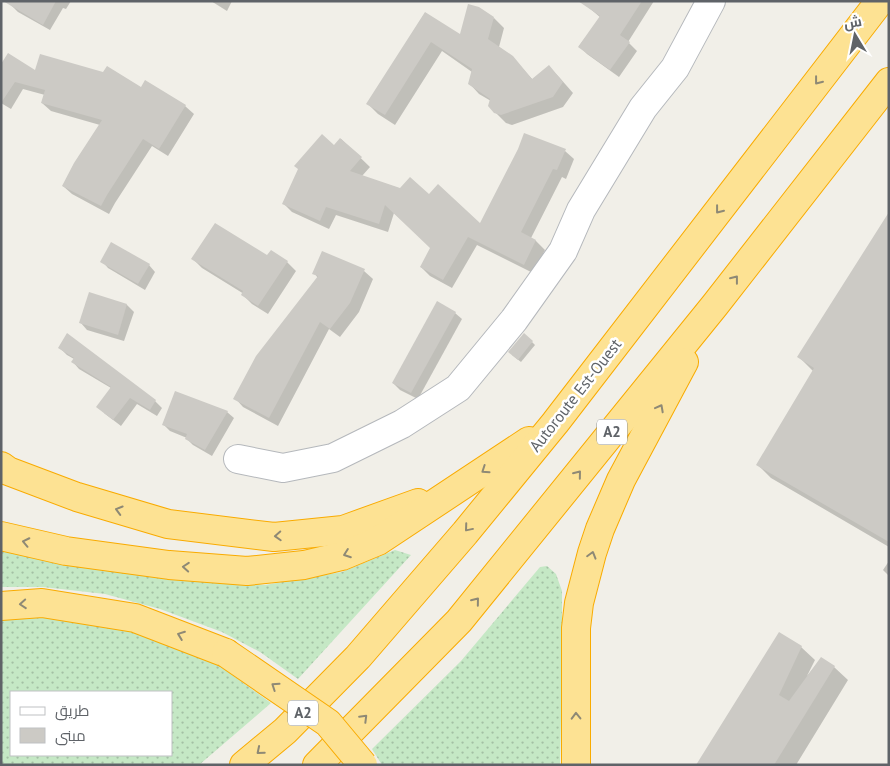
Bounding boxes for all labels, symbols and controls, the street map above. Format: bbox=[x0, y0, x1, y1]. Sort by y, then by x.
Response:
north arrow bbox=[830, 10, 880, 60]
text: ش bbox=[842, 12, 863, 33]
one-way arrow bbox=[814, 76, 823, 85]
one-way arrow bbox=[716, 204, 724, 213]
one-way arrow bbox=[729, 276, 737, 285]
street label: Autoroute Est-Ouest bbox=[525, 334, 626, 456]
one-way arrow bbox=[653, 404, 663, 413]
road number: A2 bbox=[597, 420, 627, 444]
one-way arrow bbox=[482, 464, 491, 473]
one-way arrow bbox=[573, 471, 581, 480]
one-way arrow bbox=[115, 505, 123, 515]
one-way arrow bbox=[465, 523, 474, 532]
one-way arrow bbox=[274, 531, 282, 541]
one-way arrow bbox=[21, 537, 30, 548]
one-way arrow bbox=[343, 548, 352, 558]
one-way arrow bbox=[586, 552, 596, 560]
one-way arrow bbox=[182, 561, 190, 572]
one-way arrow bbox=[470, 597, 479, 606]
one-way arrow bbox=[18, 599, 26, 610]
one-way arrow bbox=[177, 631, 186, 641]
one-way arrow bbox=[272, 683, 281, 692]
legend bbox=[10, 691, 172, 756]
road number: A2 bbox=[288, 700, 318, 726]
text: طريق bbox=[55, 701, 89, 721]
one-way arrow bbox=[571, 712, 581, 720]
one-way arrow bbox=[358, 715, 367, 724]
text: مبنى bbox=[55, 726, 86, 746]
one-way arrow bbox=[257, 746, 266, 755]

